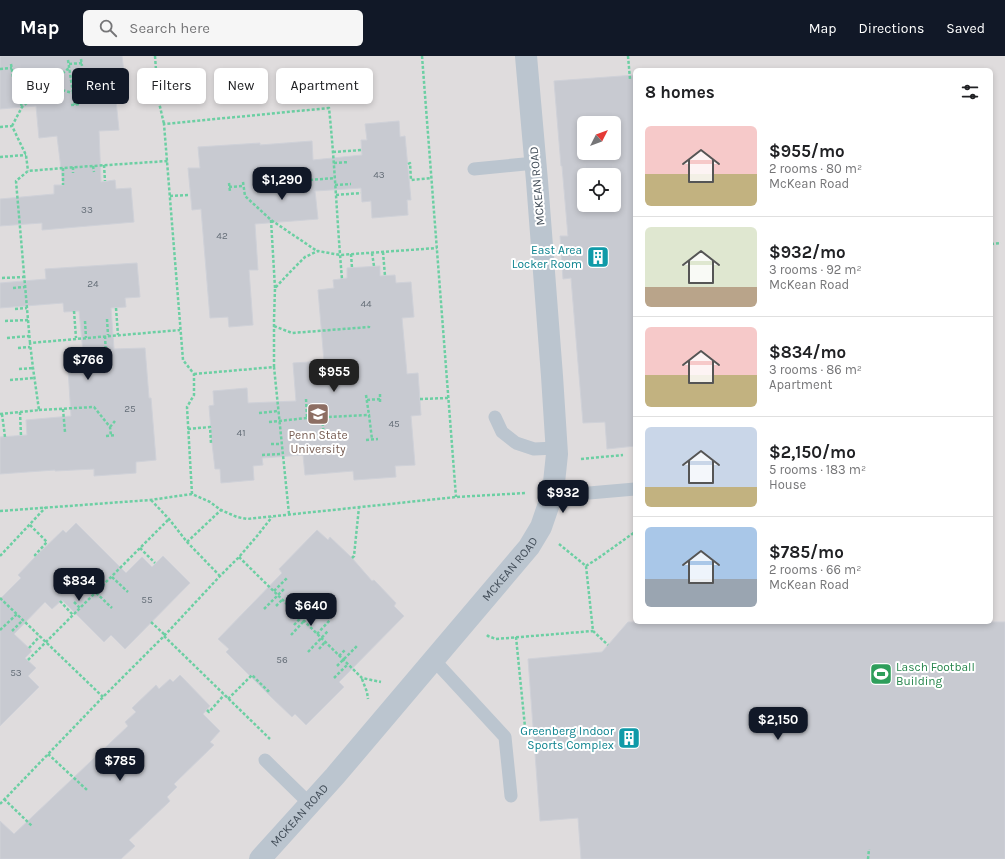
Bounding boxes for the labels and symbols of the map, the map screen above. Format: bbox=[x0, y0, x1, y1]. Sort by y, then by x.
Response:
north arrow bbox=[577, 116, 621, 160]
street label: MCKEAN ROAD bbox=[527, 146, 547, 226]
pin: $1,290 bbox=[249, 167, 315, 201]
house number: 43 bbox=[373, 169, 385, 181]
house number: 33 bbox=[81, 204, 93, 216]
house number: 42 bbox=[216, 230, 228, 242]
place label: East Area Locker Room bbox=[512, 243, 582, 271]
building icon: East Area Locker Room bbox=[585, 244, 611, 270]
house number: 24 bbox=[87, 278, 99, 290]
house number: 44 bbox=[360, 298, 372, 310]
pin: $766 bbox=[64, 347, 112, 381]
pin: $955 bbox=[310, 359, 358, 393]
school or university icon: Penn State University bbox=[305, 401, 331, 427]
house number: 25 bbox=[124, 403, 136, 415]
house number: 45 bbox=[388, 418, 400, 430]
house number: 41 bbox=[237, 427, 245, 439]
place label: Penn State University bbox=[288, 428, 348, 456]
pin: $932 bbox=[539, 480, 587, 514]
street label: MCKEAN ROAD bbox=[479, 534, 541, 604]
pin: $834 bbox=[55, 568, 103, 602]
pin: $640 bbox=[287, 593, 335, 627]
house number: 55 bbox=[141, 594, 153, 606]
house number: 56 bbox=[276, 654, 288, 666]
place label: Lasch Football Building bbox=[896, 660, 975, 688]
sports icon: Lasch Football Building bbox=[868, 661, 894, 687]
house number: 53 bbox=[10, 667, 22, 679]
pin: $2,150 bbox=[745, 707, 811, 741]
place label: Greenberg Indoor Sports Complex bbox=[520, 724, 615, 752]
building icon: Greenberg Indoor Sports Complex bbox=[616, 725, 642, 751]
pin: $785 bbox=[96, 748, 144, 782]
street label: MCKEAN ROAD bbox=[268, 781, 331, 849]

